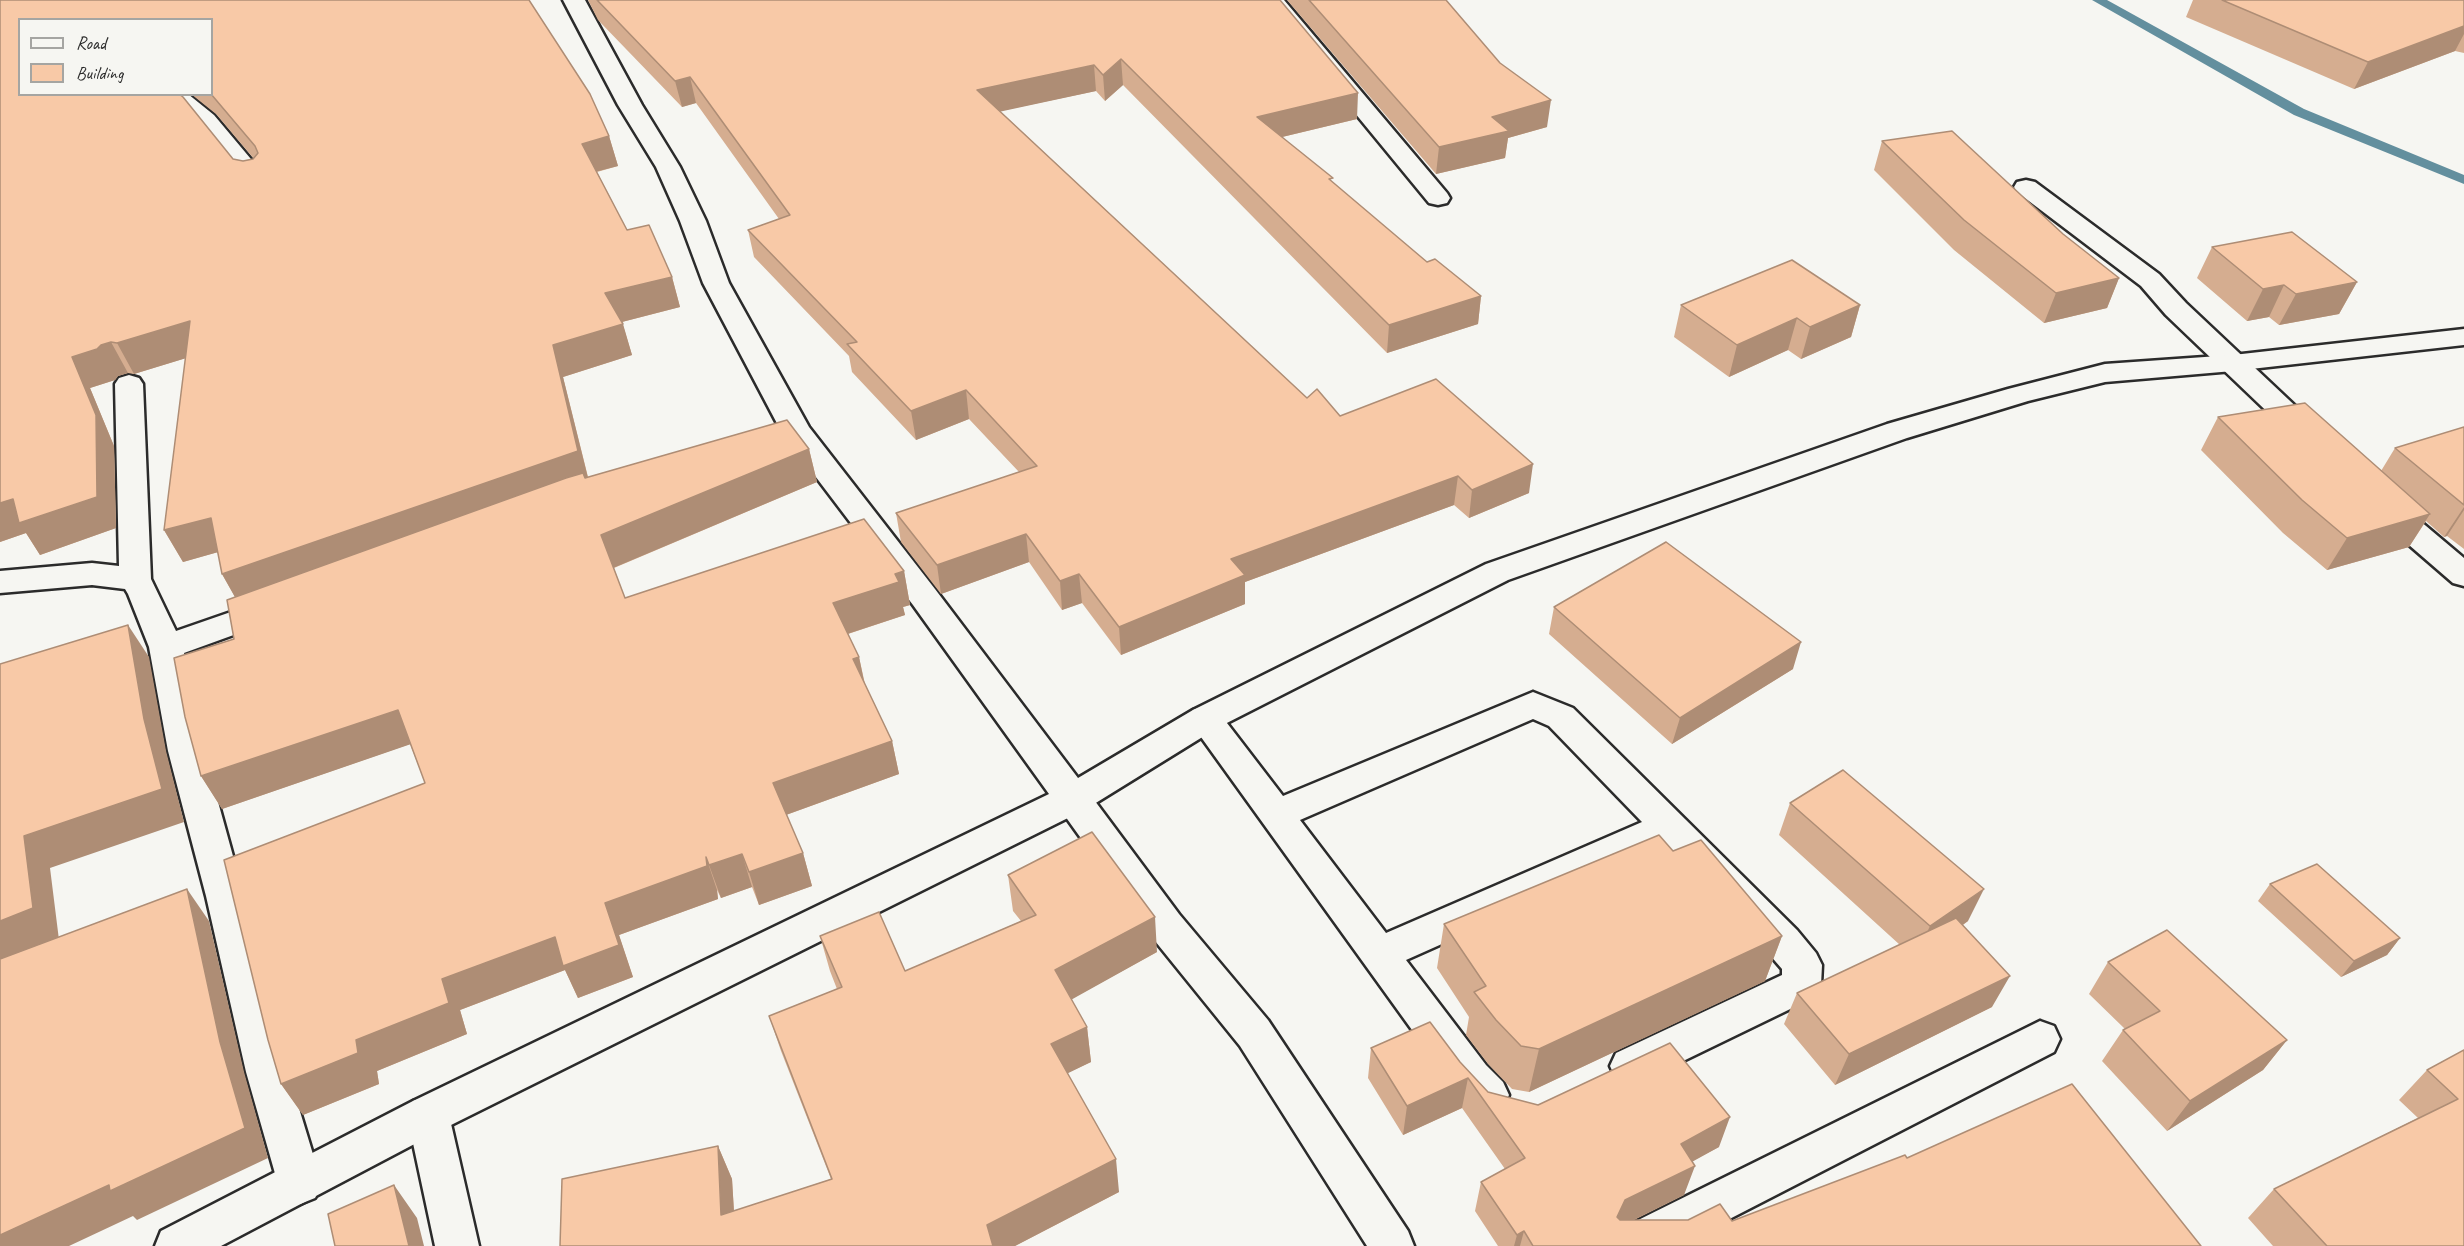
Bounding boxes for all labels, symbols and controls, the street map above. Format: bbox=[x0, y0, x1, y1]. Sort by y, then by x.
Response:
legend bbox=[18, 18, 213, 96]
text: Road bbox=[76, 32, 106, 54]
text: Building bbox=[76, 62, 123, 84]

